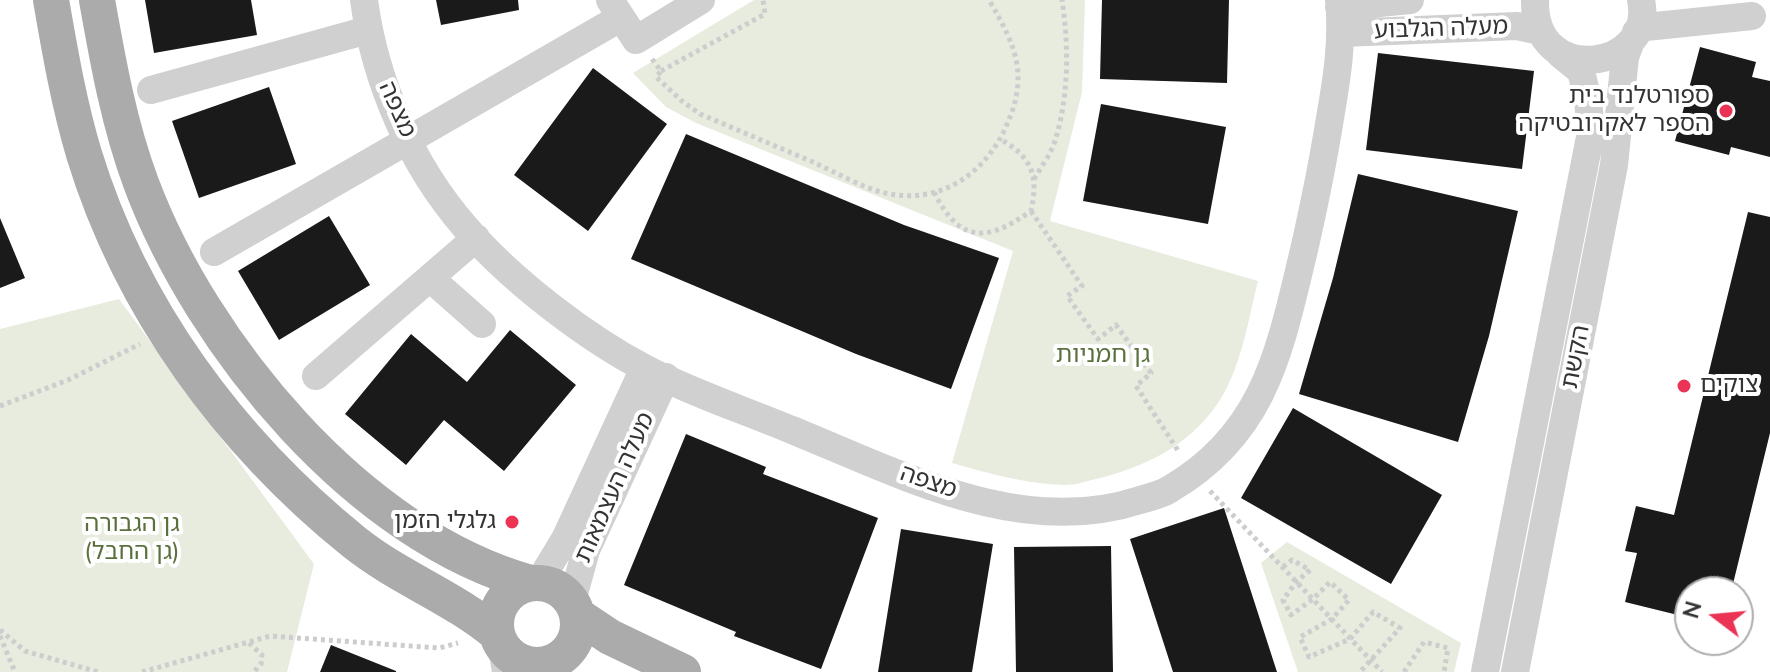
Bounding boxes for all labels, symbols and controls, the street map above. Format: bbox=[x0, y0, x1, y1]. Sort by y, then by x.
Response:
street label: מעלה הגלבוע bbox=[1373, 13, 1509, 47]
street label: מצפה bbox=[371, 78, 421, 142]
place label: ספורטלנד בית הספר לאקרובטיקה bbox=[1518, 83, 1710, 139]
marker: ספורטלנד בית הספר לאקרובטיקה bbox=[1717, 102, 1735, 120]
street label: הקשת bbox=[1557, 323, 1597, 391]
park label: גן חמניות bbox=[1056, 342, 1150, 370]
place label: צוקים bbox=[1700, 372, 1758, 400]
marker: צוקים bbox=[1675, 377, 1693, 395]
street label: מעלה העצמאות bbox=[570, 409, 662, 567]
street label: מצפה bbox=[896, 460, 960, 506]
place label: גלגלי הזמן bbox=[394, 508, 496, 536]
park label: גן הגבורה (גן החבל) bbox=[84, 511, 180, 567]
marker: גלגלי הזמן bbox=[503, 513, 521, 531]
north arrow bbox=[1674, 576, 1754, 656]
text: N bbox=[1676, 598, 1710, 622]

